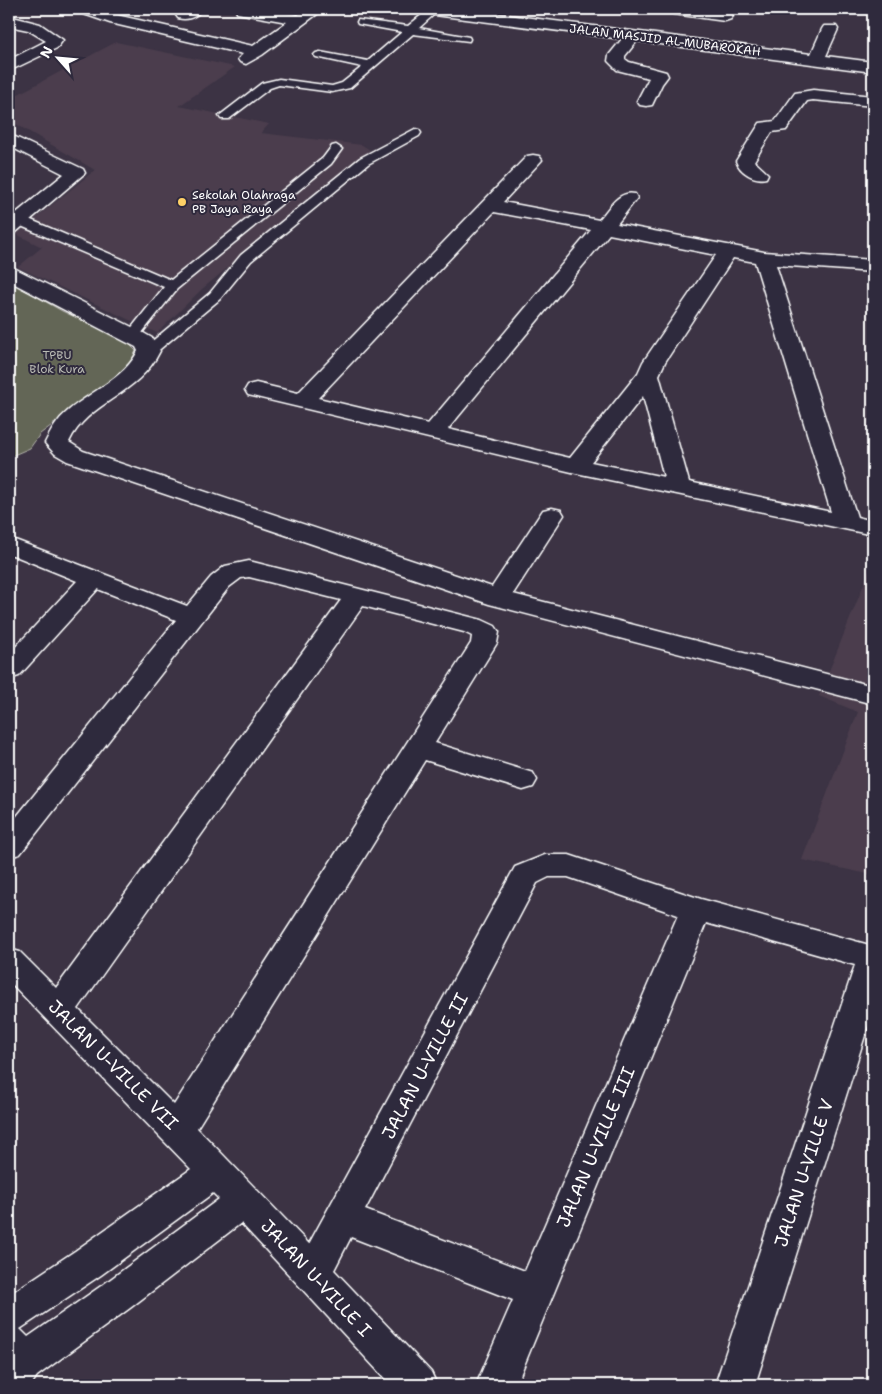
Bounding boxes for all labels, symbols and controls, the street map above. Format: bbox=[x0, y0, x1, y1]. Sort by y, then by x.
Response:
street label: JALAN MASJID AL-MUBAROKAH bbox=[568, 20, 762, 60]
north arrow bbox=[32, 32, 82, 82]
text: N bbox=[36, 43, 57, 61]
place label: Sekolah Olahraga PB Jaya Raya bbox=[192, 187, 296, 217]
marker: Sekolah Olahraga PB Jaya Raya bbox=[176, 196, 188, 208]
park label: TPBU Blok Kura bbox=[29, 347, 85, 377]
street label: JALAN U-VILLE II bbox=[376, 989, 474, 1143]
street label: JALAN U-VILLE VII bbox=[43, 995, 183, 1135]
street label: JALAN U-VILLE III bbox=[551, 1063, 641, 1231]
street label: JALAN U-VILLE V bbox=[769, 1096, 839, 1250]
street label: JALAN U-VILLE I bbox=[255, 1214, 377, 1342]

